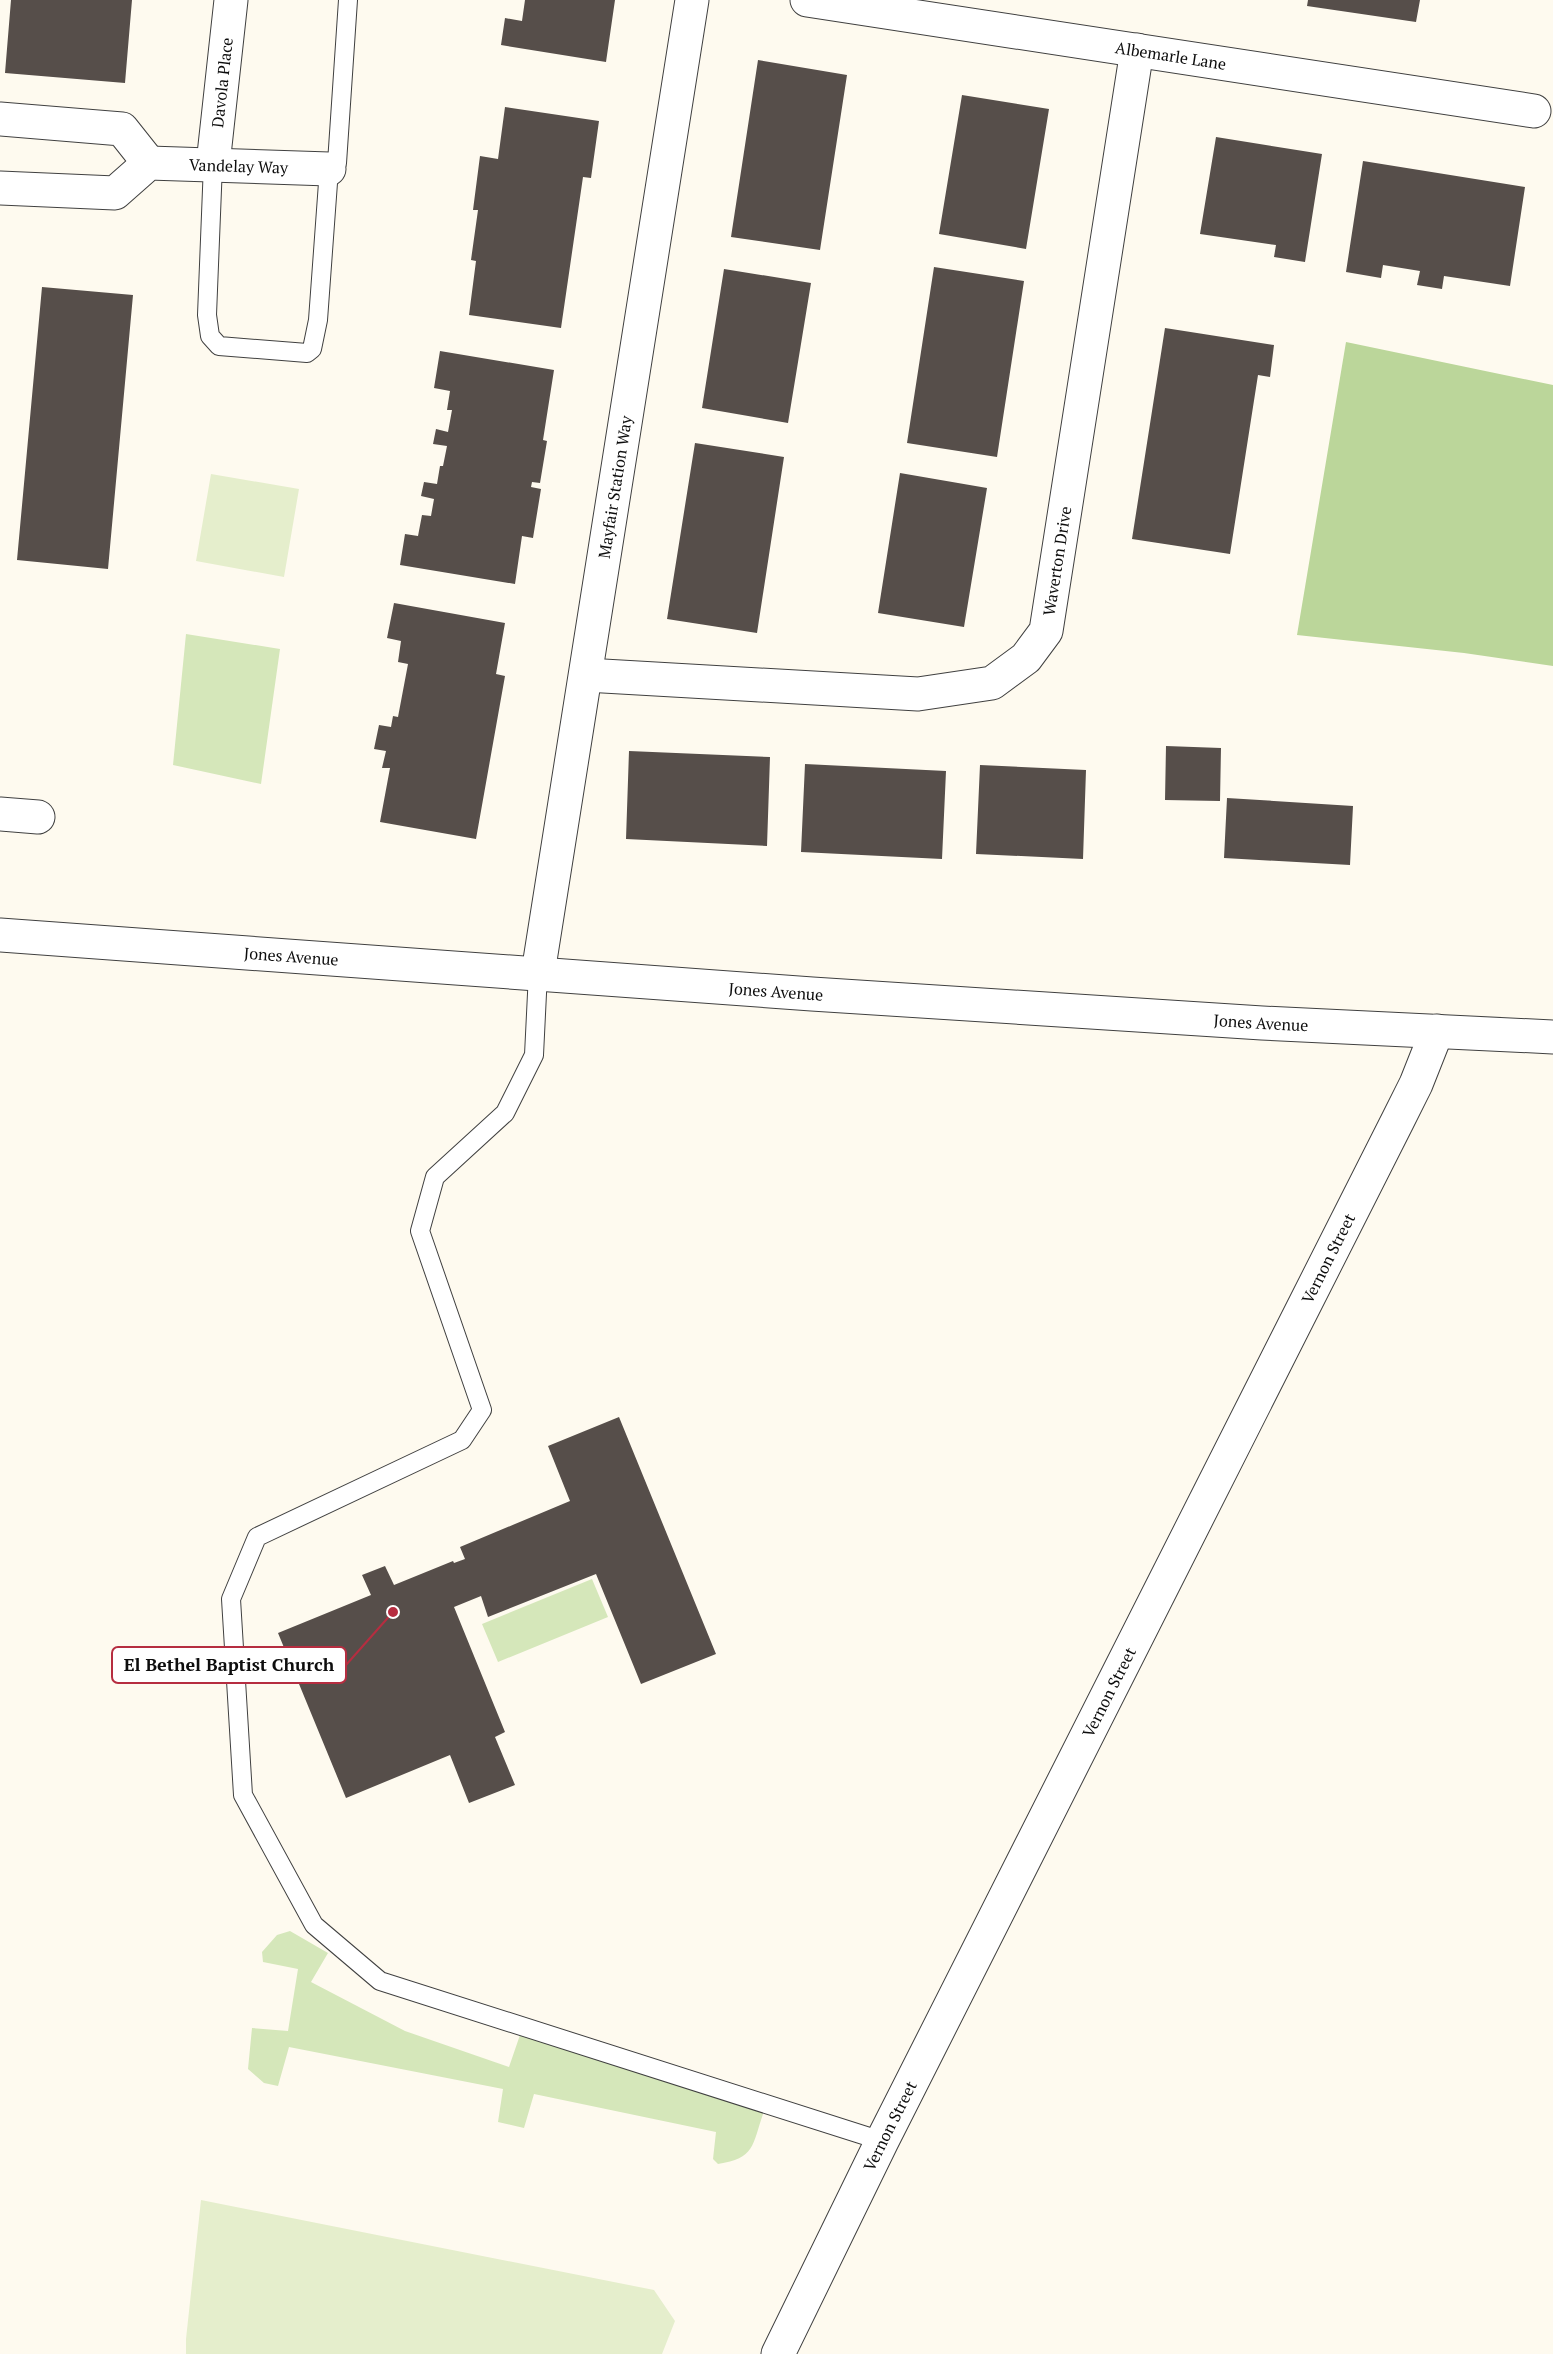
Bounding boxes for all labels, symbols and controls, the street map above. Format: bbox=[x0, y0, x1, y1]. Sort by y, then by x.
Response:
street label: Davola Place bbox=[206, 36, 238, 129]
street label: Albemarle Lane bbox=[1114, 36, 1228, 75]
street label: Vandelay Way bbox=[189, 153, 289, 179]
street label: Mayfair Station Way bbox=[593, 413, 637, 560]
street label: Waverton Drive bbox=[1038, 505, 1076, 617]
street label: Jones Avenue bbox=[243, 942, 339, 971]
street label: Jones Avenue bbox=[728, 977, 824, 1006]
street label: Jones Avenue bbox=[1213, 1009, 1309, 1036]
street label: Vernon Street bbox=[1296, 1209, 1360, 1307]
street label: Vernon Street bbox=[1077, 1643, 1141, 1741]
callout: El Bethel Baptist Church bbox=[112, 1647, 346, 1683]
text: El Bethel Baptist Church bbox=[124, 1652, 335, 1676]
street label: Vernon Street bbox=[858, 2077, 922, 2175]

